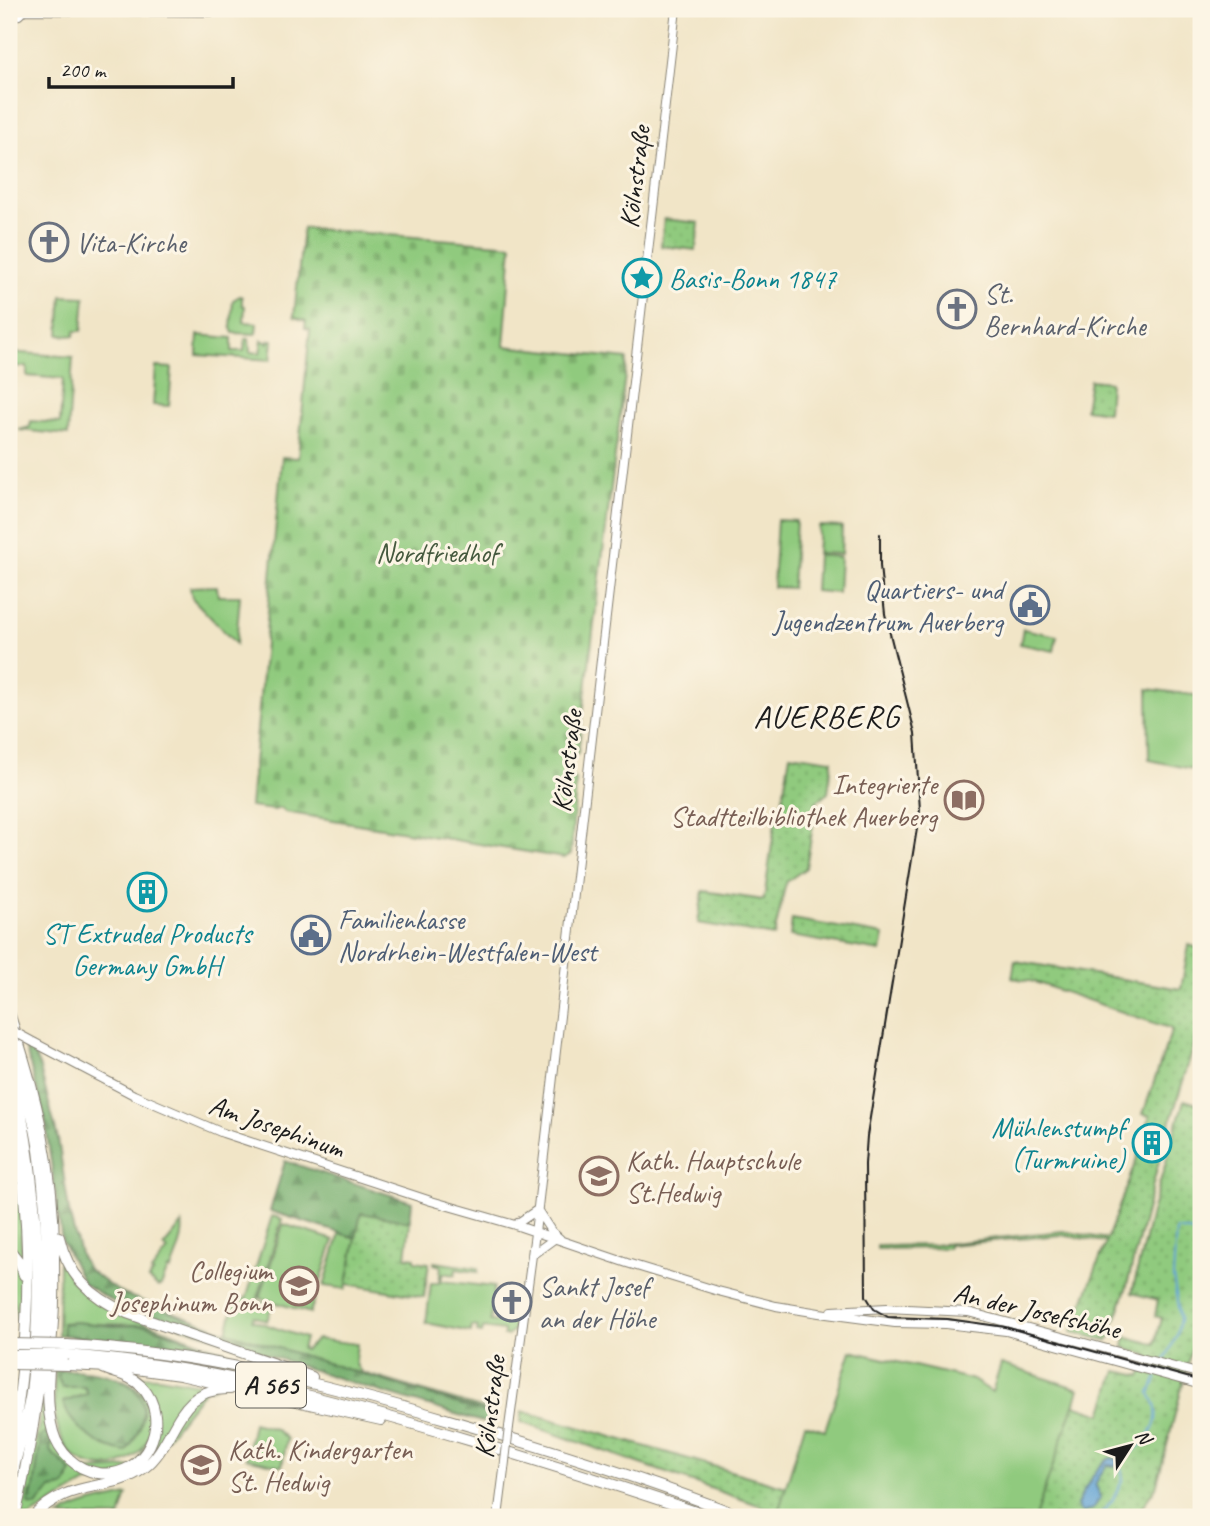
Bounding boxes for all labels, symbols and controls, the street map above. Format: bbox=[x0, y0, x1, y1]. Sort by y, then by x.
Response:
scale bar bbox=[49, 46, 233, 90]
text: 200 m bbox=[60, 57, 107, 83]
street label: Kölnstraße bbox=[611, 122, 658, 230]
church icon: Vita-Kirche bbox=[28, 221, 70, 263]
place label: Vita-Kirche bbox=[76, 225, 188, 260]
place icon: Basis-Bonn 1847 bbox=[621, 257, 663, 299]
place label: Basis-Bonn 1847 bbox=[669, 261, 837, 296]
place label: St. Bernhard-Kirche bbox=[984, 276, 1148, 343]
church icon: St. Bernhard-Kirche bbox=[936, 288, 978, 330]
park label: Nordfriedhof bbox=[376, 535, 504, 570]
place label: Quartiers- und Jugendzentrum Auerberg bbox=[771, 572, 1007, 639]
public building icon: Quartiers- und Jugendzentrum Auerberg bbox=[1009, 584, 1051, 626]
district label: AUERBERG bbox=[754, 696, 902, 737]
street label: Kölnstraße bbox=[543, 706, 590, 814]
place label: Integrierte Stadtteilbibliothek Auerberg bbox=[670, 767, 939, 834]
library icon: Integrierte Stadtteilbibliothek Auerberg bbox=[943, 779, 985, 821]
building icon: ST Extruded Products Germany GmbH bbox=[126, 871, 168, 913]
place label: Familienkasse Nordrhein-Westfalen-West bbox=[338, 902, 599, 969]
public building icon: Familienkasse Nordrhein-Westfalen-West bbox=[290, 914, 332, 956]
place label: ST Extruded Products Germany GmbH bbox=[43, 916, 254, 983]
street label: Am Josephinum bbox=[205, 1087, 350, 1166]
place label: Mühlenstumpf (Turmruine) bbox=[991, 1110, 1131, 1177]
building icon: Mühlenstumpf (Turmruine) bbox=[1131, 1122, 1173, 1164]
place label: Kath. Hauptschule St.Hedwig bbox=[626, 1143, 802, 1210]
school or university icon: Kath. Hauptschule St.Hedwig bbox=[578, 1155, 620, 1197]
place label: Collegium Josephinum Bonn bbox=[108, 1253, 274, 1320]
school or university icon: Collegium Josephinum Bonn bbox=[278, 1265, 320, 1307]
place label: Sankt Josef an der Höhe bbox=[539, 1269, 657, 1336]
street label: An der Josefshöhe bbox=[950, 1274, 1125, 1347]
church icon: Sankt Josef an der Höhe bbox=[491, 1281, 533, 1323]
street label: Kölnstraße bbox=[466, 1352, 513, 1460]
road number: A 565 bbox=[236, 1362, 306, 1408]
north arrow bbox=[1094, 1410, 1164, 1480]
text: N bbox=[1130, 1425, 1158, 1451]
place label: Kath. Kindergarten St. Hedwig bbox=[228, 1432, 413, 1499]
school or university icon: Kath. Kindergarten St. Hedwig bbox=[180, 1444, 222, 1486]

